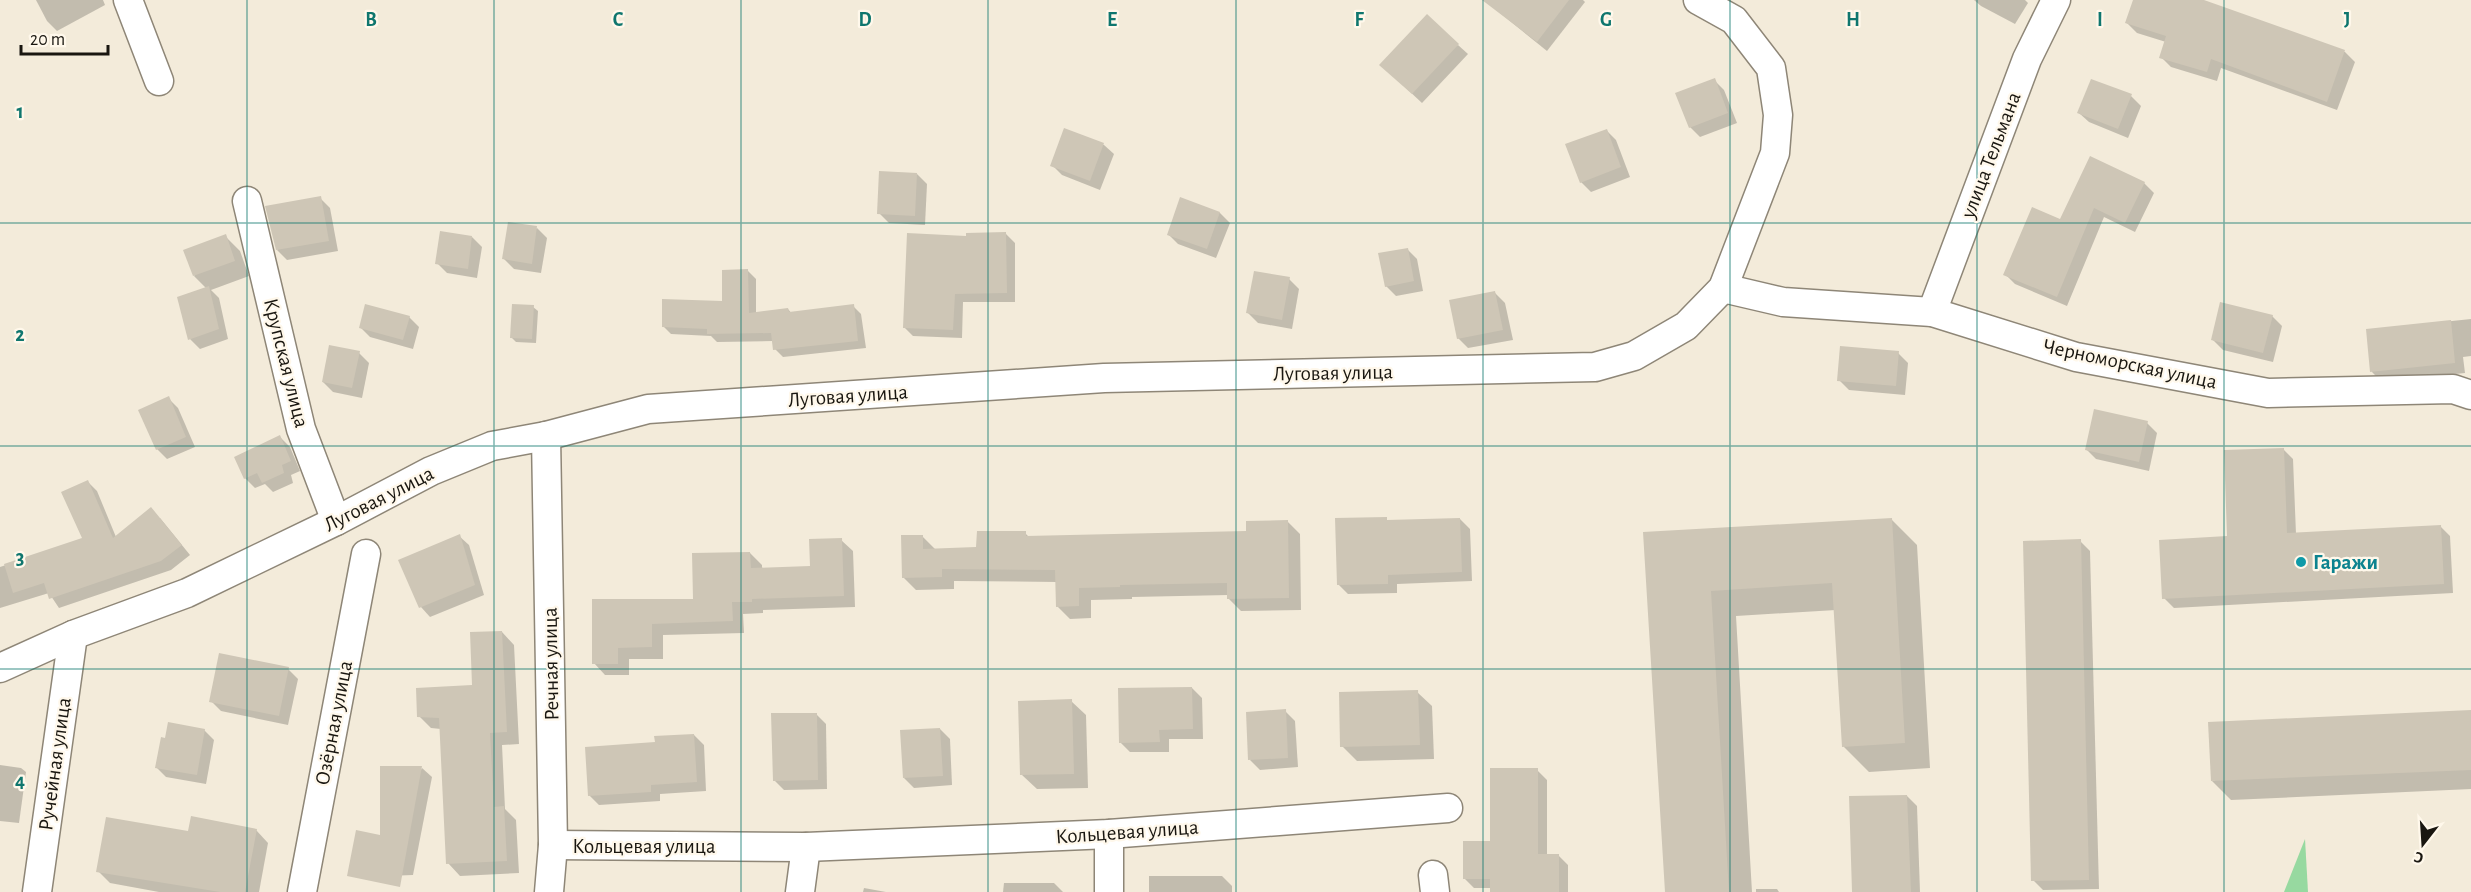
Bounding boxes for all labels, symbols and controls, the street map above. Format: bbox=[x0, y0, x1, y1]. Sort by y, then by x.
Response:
text: B bbox=[365, 10, 377, 30]
text: C bbox=[613, 10, 624, 30]
text: D bbox=[858, 10, 872, 30]
text: E bbox=[1107, 10, 1117, 30]
text: F bbox=[1354, 10, 1364, 30]
text: G bbox=[1600, 10, 1612, 30]
text: H bbox=[1846, 10, 1860, 30]
text: I bbox=[2097, 10, 2103, 30]
text: J bbox=[2344, 10, 2350, 30]
scale bar bbox=[21, 18, 108, 56]
text: 20 m bbox=[30, 31, 65, 49]
street label: улица Тельмана bbox=[1957, 89, 2025, 222]
text: 1 bbox=[16, 102, 24, 122]
street label: Крупская улица bbox=[260, 296, 312, 430]
text: 2 bbox=[15, 325, 25, 345]
street label: Черноморская улица bbox=[2041, 335, 2219, 393]
street label: Луговая улица bbox=[1273, 361, 1394, 385]
street label: Луговая улица bbox=[787, 381, 909, 411]
street label: Луговая улица bbox=[321, 462, 438, 536]
text: 3 bbox=[16, 548, 24, 568]
place label: Гаражи bbox=[2313, 552, 2378, 573]
marker: Гаражи bbox=[2294, 555, 2308, 569]
street label: Речная улица bbox=[540, 607, 562, 721]
street label: Озёрная улица bbox=[312, 659, 356, 787]
street label: Ручейная улица bbox=[35, 696, 75, 832]
text: 4 bbox=[15, 771, 25, 791]
north arrow bbox=[2393, 814, 2453, 874]
street label: Кольцевая улица bbox=[1055, 816, 1200, 847]
street label: Кольцевая улица bbox=[572, 836, 716, 857]
text: С bbox=[2412, 848, 2425, 866]

